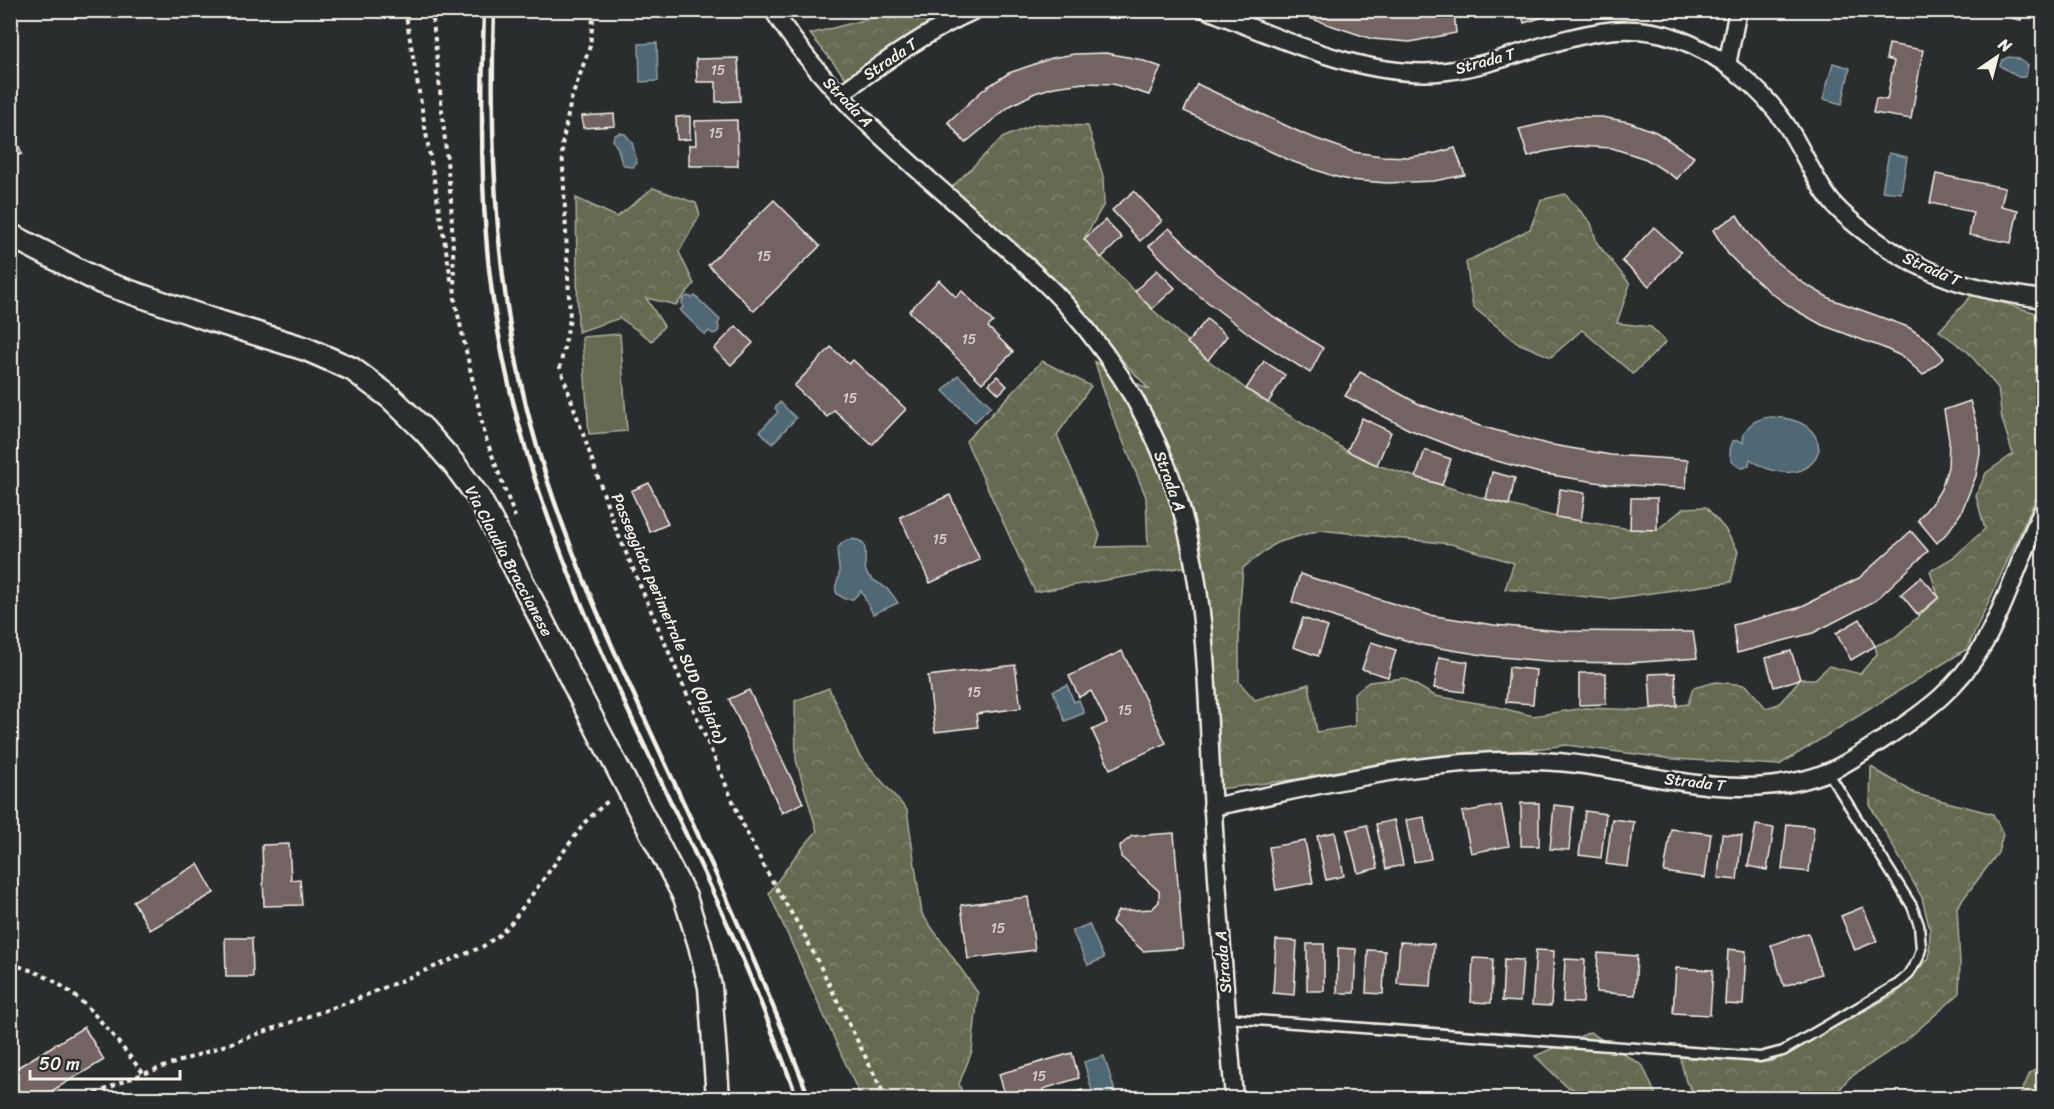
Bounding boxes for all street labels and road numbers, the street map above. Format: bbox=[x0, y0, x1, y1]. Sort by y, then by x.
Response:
street label: Strada T bbox=[857, 29, 924, 88]
street label: Strada T bbox=[1452, 39, 1519, 83]
street label: Strada A bbox=[816, 69, 880, 135]
street label: Strada T bbox=[1898, 243, 1967, 295]
street label: Strada A bbox=[1146, 447, 1194, 515]
street label: Via Claudia Braccianese bbox=[457, 480, 561, 642]
street label: Passeggiata perimetrale SUD (Olgiata) bbox=[603, 488, 736, 749]
street label: Strada T bbox=[1663, 764, 1728, 800]
street label: Strada A bbox=[1206, 929, 1240, 995]

